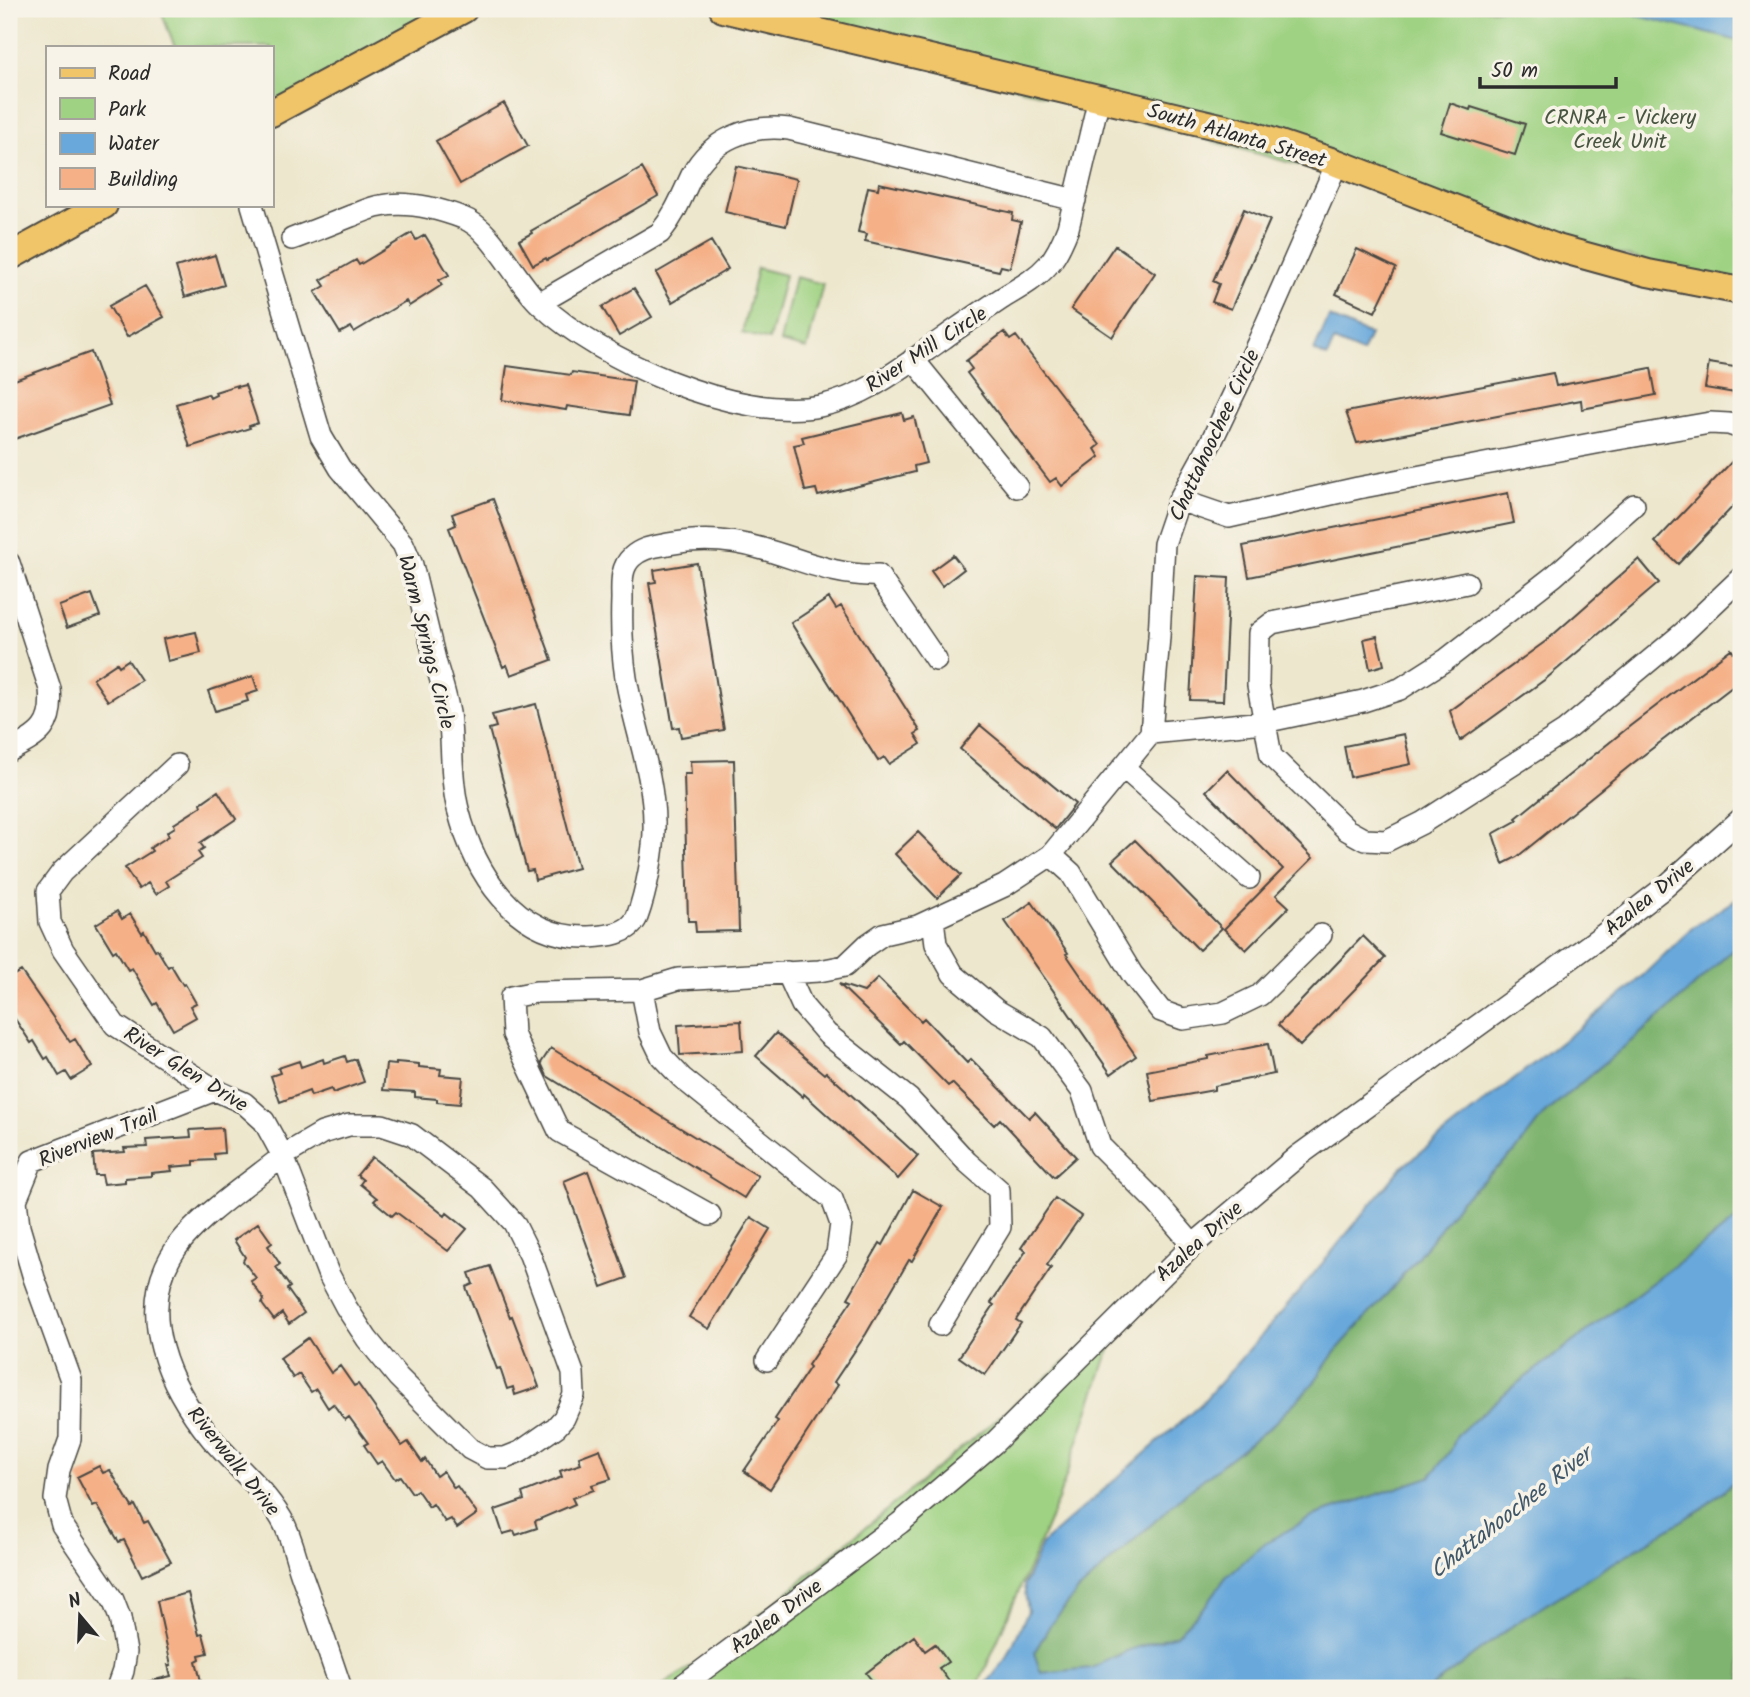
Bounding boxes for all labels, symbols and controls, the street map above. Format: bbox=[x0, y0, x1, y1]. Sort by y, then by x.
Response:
legend bbox=[46, 46, 273, 206]
scale bar bbox=[1480, 46, 1617, 90]
text: 50 m bbox=[1491, 55, 1538, 88]
text: Road bbox=[108, 58, 151, 91]
text: Park bbox=[108, 94, 146, 127]
street label: South Atlanta Street bbox=[1143, 95, 1331, 178]
park label: CRNRA - Vickery Creek Unit bbox=[1544, 102, 1696, 159]
text: Water bbox=[108, 128, 160, 161]
text: Building bbox=[108, 164, 178, 197]
street label: River Mill Circle bbox=[859, 298, 995, 402]
street label: Chattahoochee Circle bbox=[1161, 344, 1270, 527]
street label: Warm Springs Circle bbox=[388, 552, 463, 733]
street label: Azalea Drive bbox=[1597, 851, 1703, 945]
street label: River Glen Drive bbox=[116, 1019, 255, 1122]
street label: Riverview Trail bbox=[34, 1099, 163, 1177]
street label: Azalea Drive bbox=[1149, 1193, 1252, 1291]
street label: Riverwalk Drive bbox=[178, 1400, 288, 1525]
water label: Chattahoochee River bbox=[1422, 1436, 1604, 1589]
street label: Azalea Drive bbox=[724, 1571, 831, 1663]
north arrow bbox=[46, 1582, 116, 1652]
text: N bbox=[65, 1586, 86, 1618]

